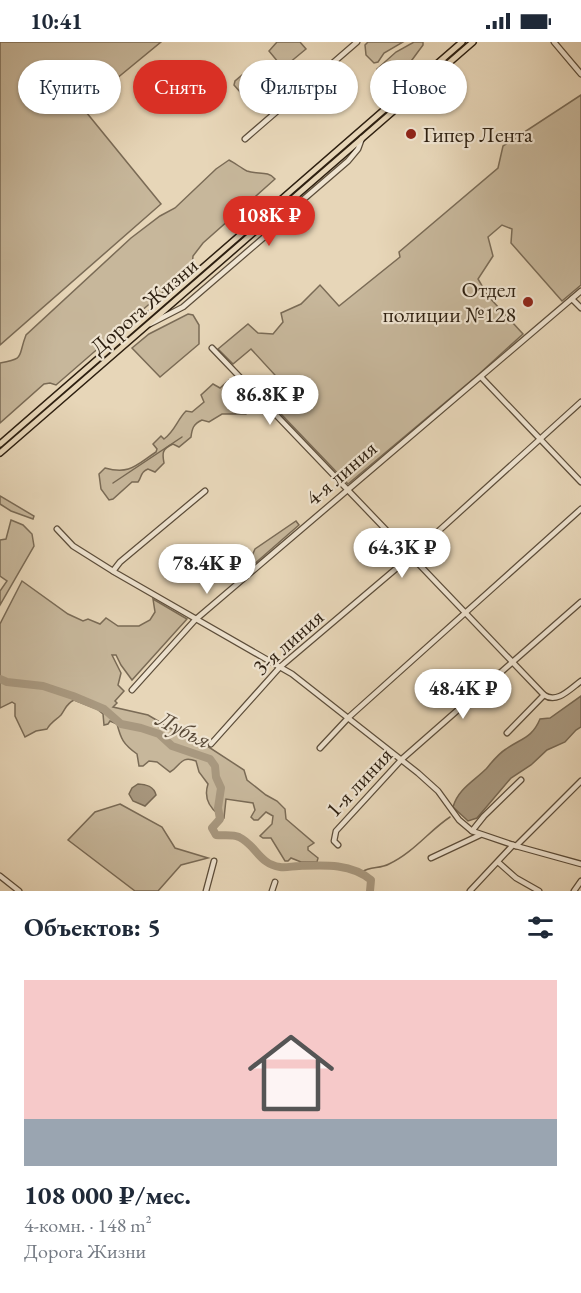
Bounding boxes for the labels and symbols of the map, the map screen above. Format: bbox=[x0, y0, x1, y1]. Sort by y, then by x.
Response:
place label: Гипер Лента bbox=[423, 120, 533, 149]
marker: Гипер Лента bbox=[404, 127, 418, 141]
pin: 108K ₽ bbox=[220, 196, 318, 247]
street label: Дорога Жизни bbox=[84, 251, 205, 361]
place label: Отдел полиции №128 bbox=[383, 275, 516, 329]
marker: Отдел полиции №128 bbox=[521, 295, 535, 309]
pin: 86.8K ₽ bbox=[215, 375, 325, 426]
street label: 4-я линия bbox=[299, 434, 383, 512]
pin: 64.3K ₽ bbox=[347, 528, 457, 579]
pin: 78.4K ₽ bbox=[152, 544, 262, 595]
street label: 3-я линия bbox=[246, 602, 330, 682]
pin: 48.4K ₽ bbox=[408, 669, 518, 720]
water label: Лубья bbox=[151, 702, 216, 755]
street label: 1-я линия bbox=[319, 741, 399, 823]

